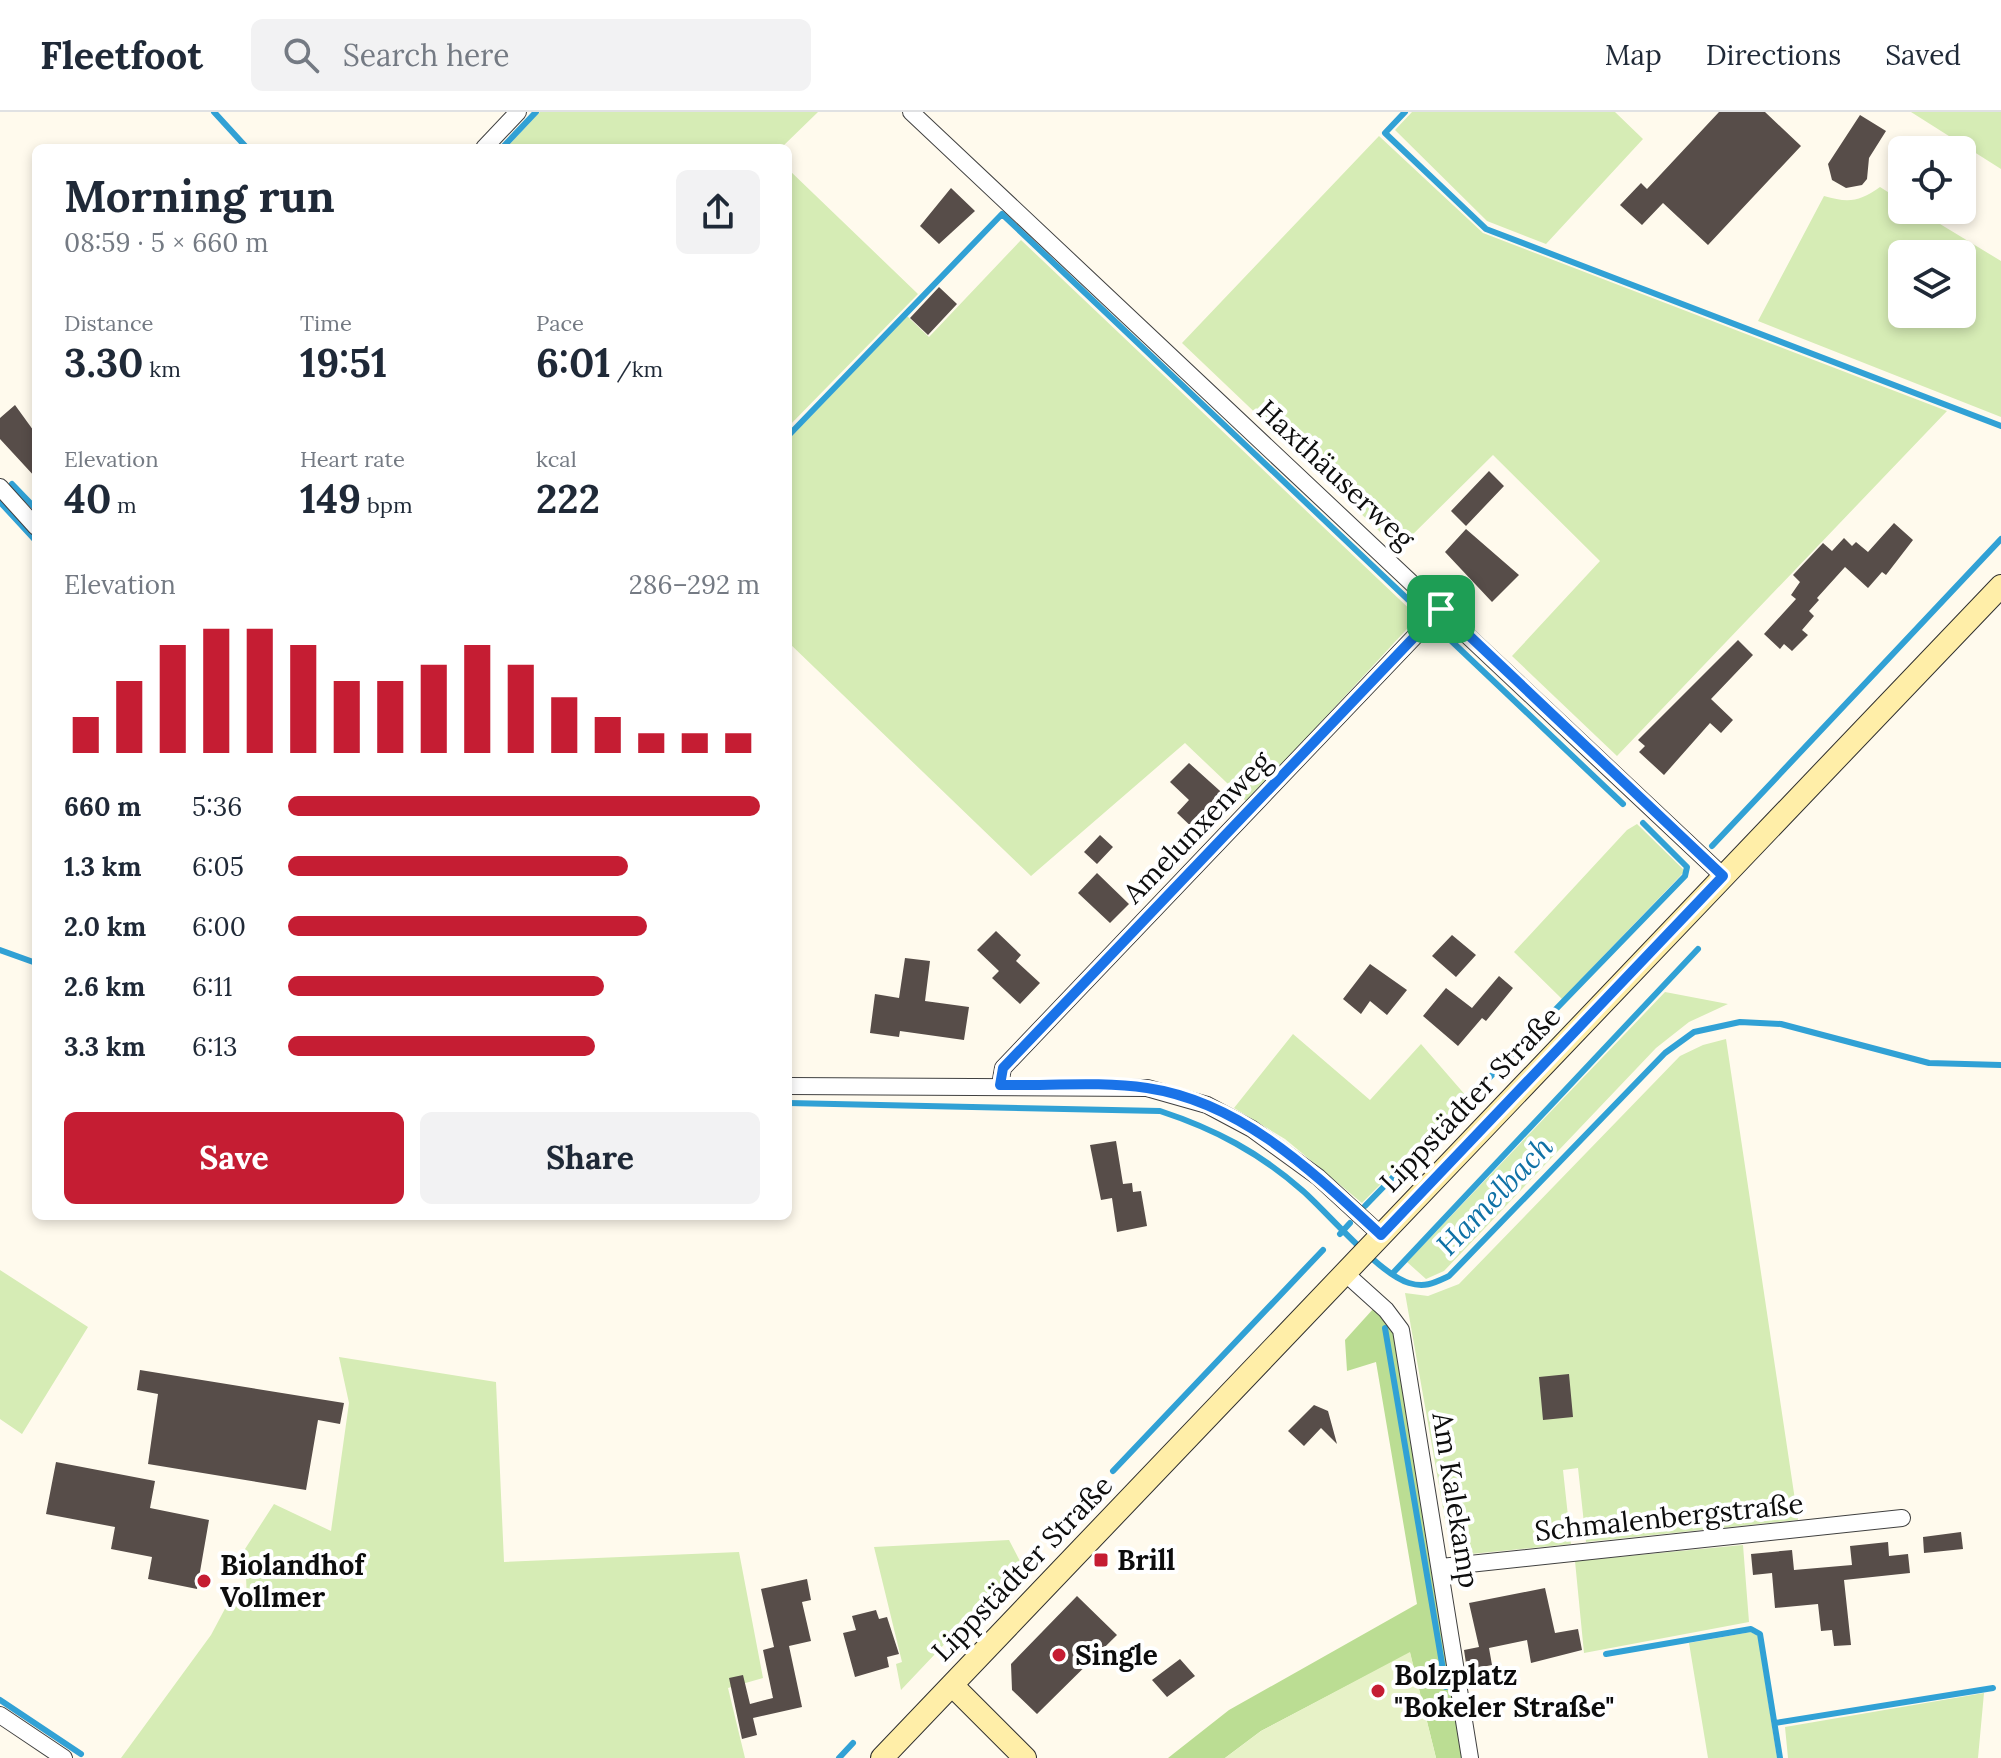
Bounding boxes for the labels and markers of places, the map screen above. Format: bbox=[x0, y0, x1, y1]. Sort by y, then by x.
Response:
pin bbox=[1407, 575, 1475, 643]
place label: Brill bbox=[1117, 1542, 1176, 1578]
place label: Biolandhof Vollmer bbox=[220, 1547, 366, 1615]
marker: Brill bbox=[1092, 1551, 1110, 1569]
marker: Biolandhof Vollmer bbox=[195, 1572, 213, 1590]
place label: Single bbox=[1075, 1637, 1158, 1673]
marker: Single bbox=[1050, 1646, 1068, 1664]
place label: Bolzplatz "Bokeler Straße" bbox=[1394, 1657, 1614, 1725]
marker: Bolzplatz "Bokeler Straße" bbox=[1369, 1682, 1387, 1700]

